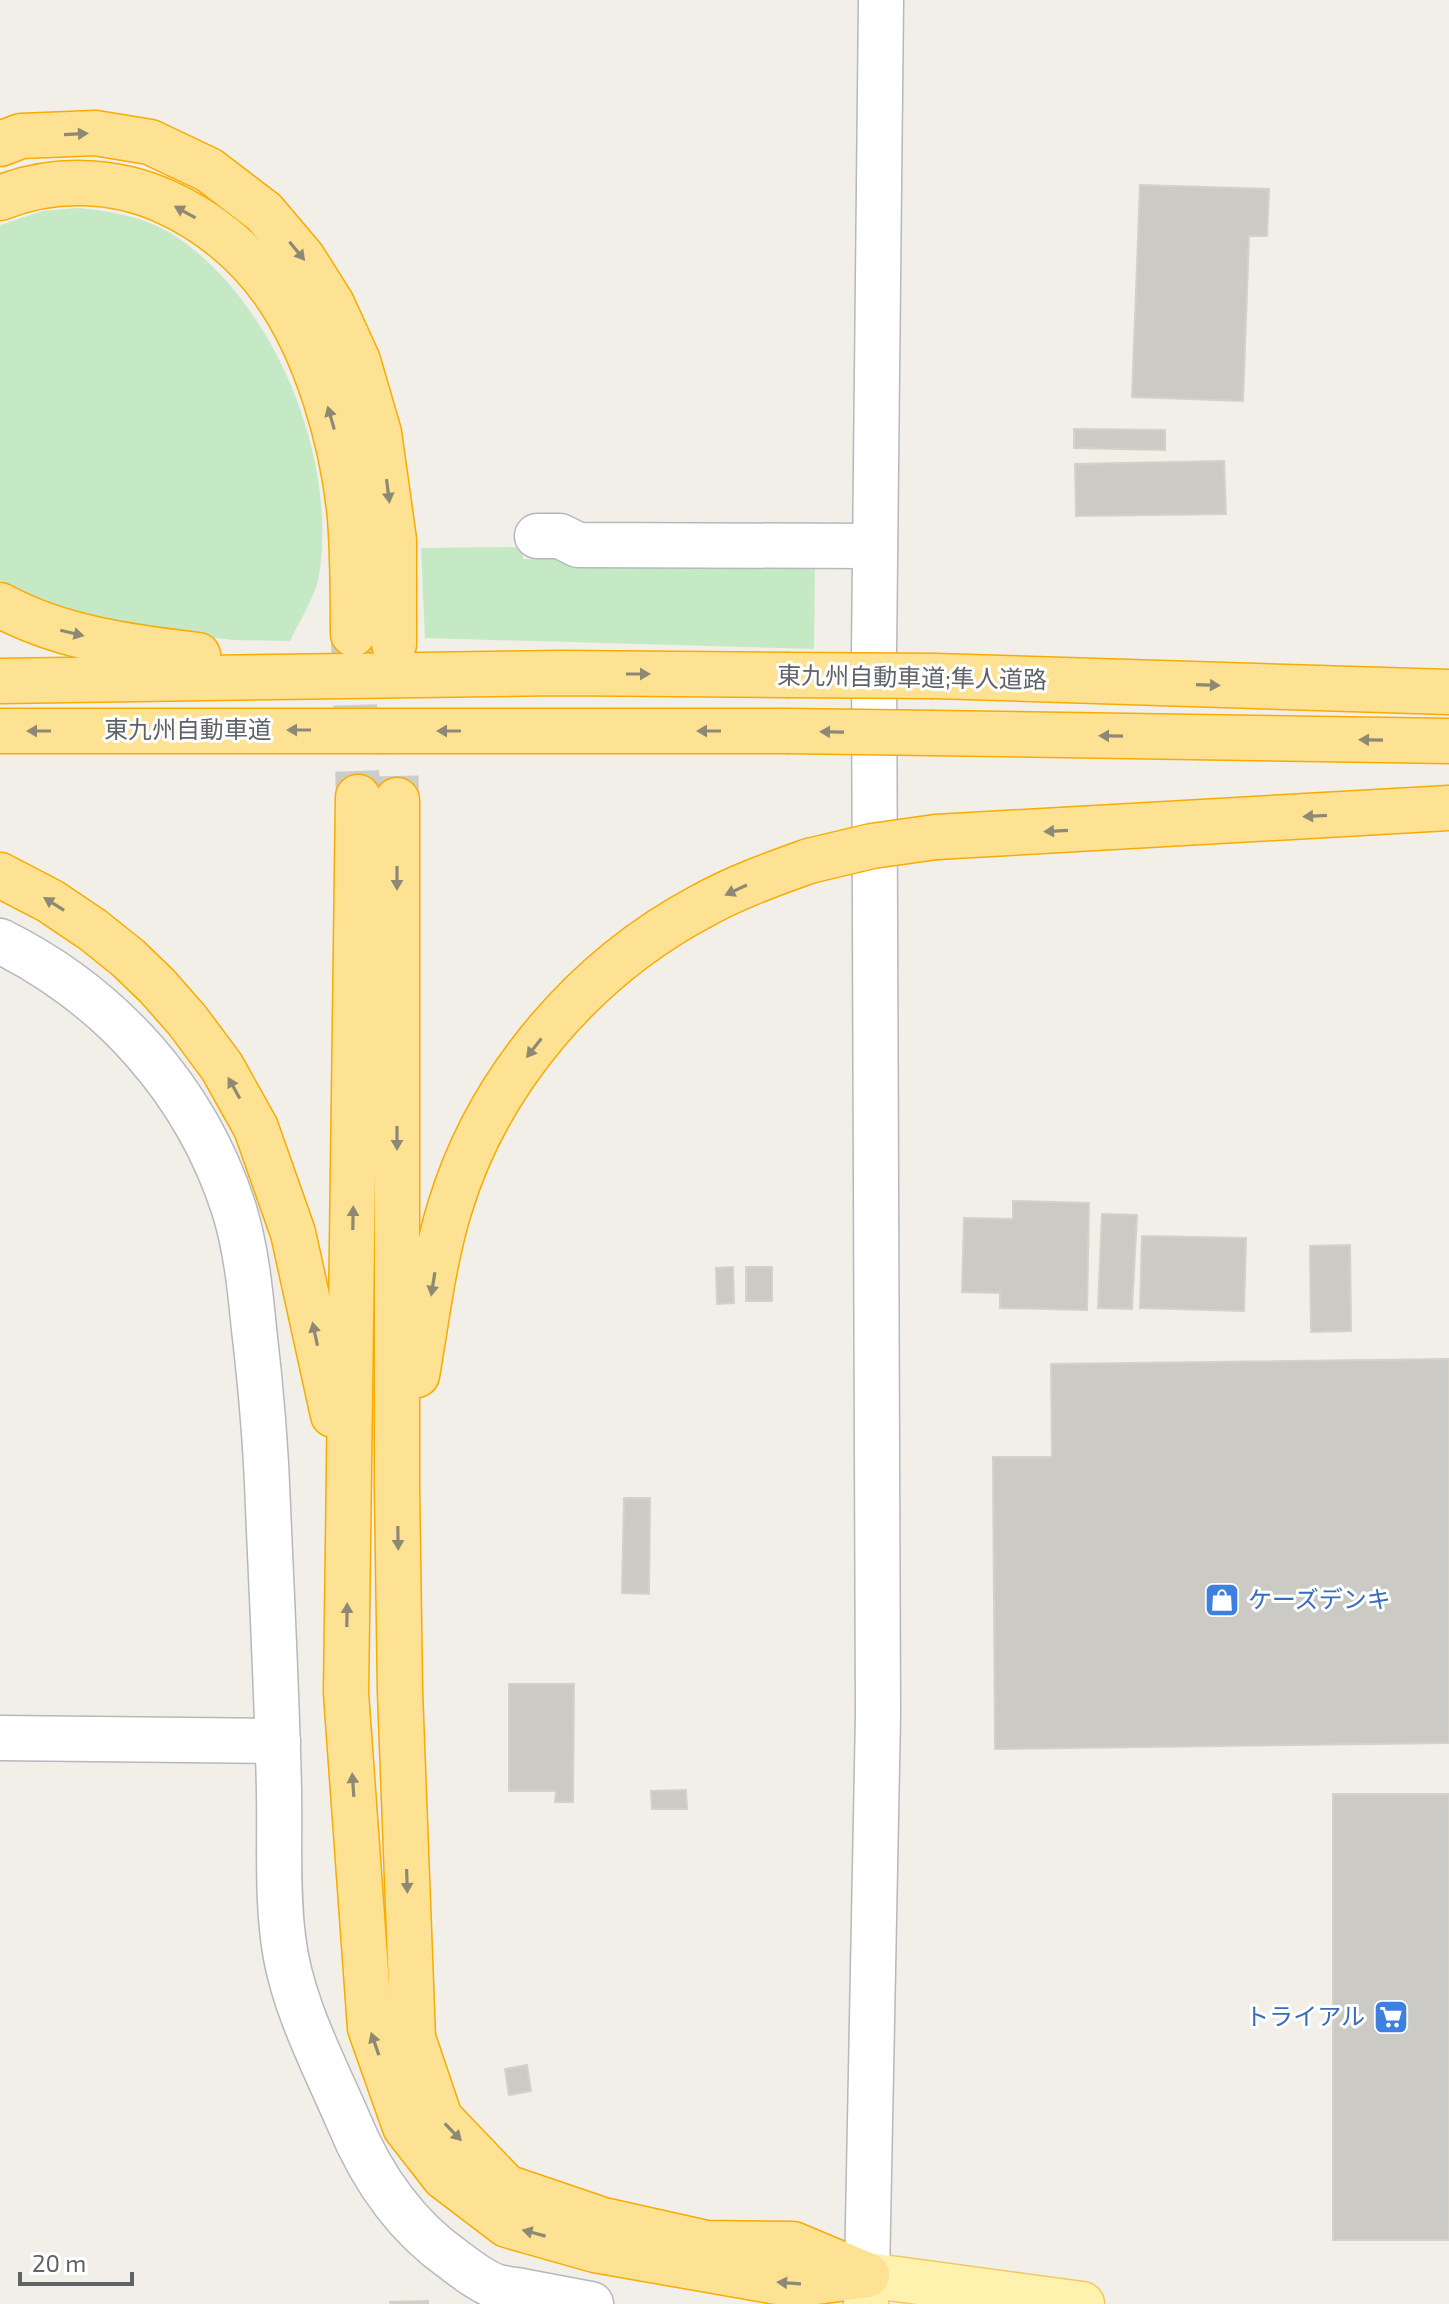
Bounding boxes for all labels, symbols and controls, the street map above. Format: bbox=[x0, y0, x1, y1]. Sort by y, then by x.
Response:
one-way arrow bbox=[64, 127, 89, 140]
one-way arrow bbox=[174, 205, 196, 219]
one-way arrow bbox=[288, 241, 305, 261]
one-way arrow bbox=[324, 406, 336, 431]
one-way arrow bbox=[382, 479, 395, 504]
one-way arrow bbox=[60, 628, 85, 640]
street label: 東九州自動車道;隼人道路 bbox=[777, 660, 1047, 693]
one-way arrow bbox=[626, 668, 651, 680]
one-way arrow bbox=[1196, 678, 1221, 691]
street label: 東九州自動車道 bbox=[104, 714, 272, 743]
one-way arrow bbox=[286, 724, 311, 736]
one-way arrow bbox=[26, 725, 51, 737]
one-way arrow bbox=[436, 725, 461, 737]
one-way arrow bbox=[696, 725, 721, 737]
one-way arrow bbox=[819, 725, 844, 738]
one-way arrow bbox=[1098, 729, 1123, 742]
one-way arrow bbox=[1358, 734, 1383, 746]
one-way arrow bbox=[1302, 810, 1327, 823]
one-way arrow bbox=[1043, 825, 1068, 838]
one-way arrow bbox=[391, 866, 403, 891]
one-way arrow bbox=[725, 883, 748, 897]
one-way arrow bbox=[43, 898, 65, 912]
one-way arrow bbox=[526, 1038, 543, 1058]
one-way arrow bbox=[227, 1077, 240, 1100]
one-way arrow bbox=[391, 1126, 403, 1151]
one-way arrow bbox=[347, 1205, 359, 1230]
one-way arrow bbox=[426, 1272, 438, 1297]
one-way arrow bbox=[308, 1321, 321, 1346]
one-way arrow bbox=[392, 1526, 404, 1551]
shop icon: ケーズデンキ bbox=[1203, 1581, 1241, 1619]
place label: ケーズデンキ bbox=[1248, 1584, 1391, 1613]
one-way arrow bbox=[341, 1602, 354, 1627]
one-way arrow bbox=[346, 1772, 359, 1797]
one-way arrow bbox=[401, 1869, 414, 1894]
supermarket icon: トライアル bbox=[1372, 1998, 1410, 2036]
place label: トライアル bbox=[1245, 2001, 1365, 2030]
one-way arrow bbox=[369, 2032, 381, 2056]
one-way arrow bbox=[443, 2122, 462, 2141]
one-way arrow bbox=[522, 2226, 546, 2239]
scale bar bbox=[20, 2236, 132, 2286]
text: 20 m bbox=[32, 2248, 86, 2277]
one-way arrow bbox=[776, 2276, 801, 2289]

